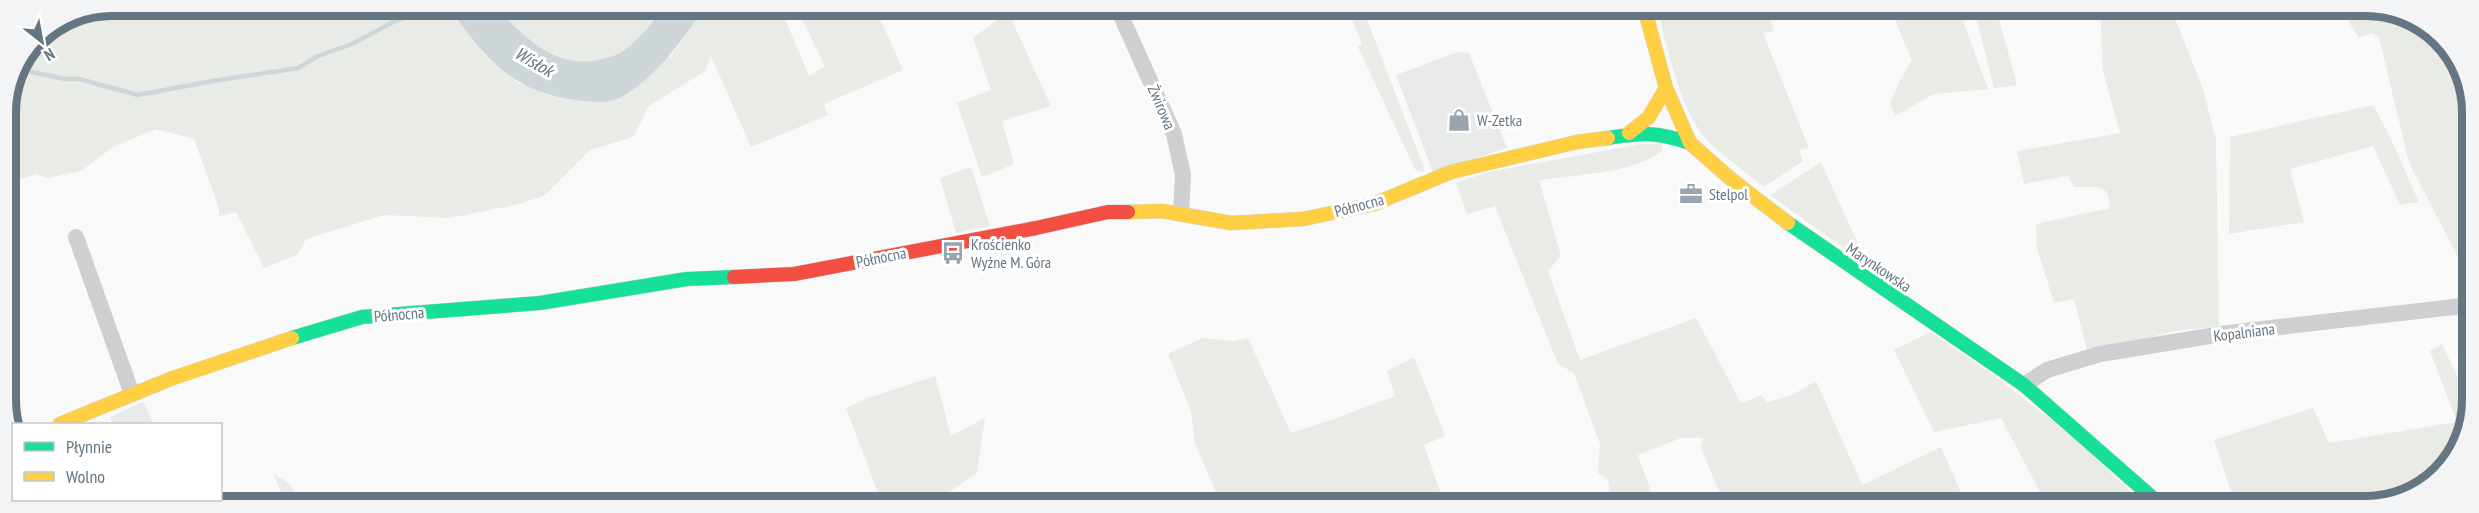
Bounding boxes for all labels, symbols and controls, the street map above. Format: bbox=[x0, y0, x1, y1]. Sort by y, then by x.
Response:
north arrow bbox=[12, 12, 72, 72]
water label: Wisłok bbox=[511, 41, 560, 83]
text: N bbox=[41, 44, 59, 66]
street label: Żwirowa bbox=[1144, 82, 1180, 132]
shop icon: W-Zetka bbox=[1446, 107, 1472, 133]
place label: W-Zetka bbox=[1477, 110, 1522, 130]
office icon: Stelpol bbox=[1678, 181, 1704, 207]
place label: Stelpol bbox=[1709, 184, 1748, 204]
street label: Północna bbox=[1332, 189, 1386, 221]
place label: Krościenko Wyżne M. Góra bbox=[971, 234, 1051, 272]
street label: Marynkowska bbox=[1843, 238, 1915, 296]
bus stop icon: Krościenko Wyżne M. Góra bbox=[940, 240, 966, 266]
street label: Północna bbox=[854, 242, 908, 272]
street label: Północna bbox=[373, 302, 425, 326]
street label: Kopalniana bbox=[2212, 318, 2276, 346]
legend bbox=[12, 423, 222, 501]
text: Płynnie bbox=[66, 435, 112, 458]
text: Wolno bbox=[66, 465, 105, 488]

